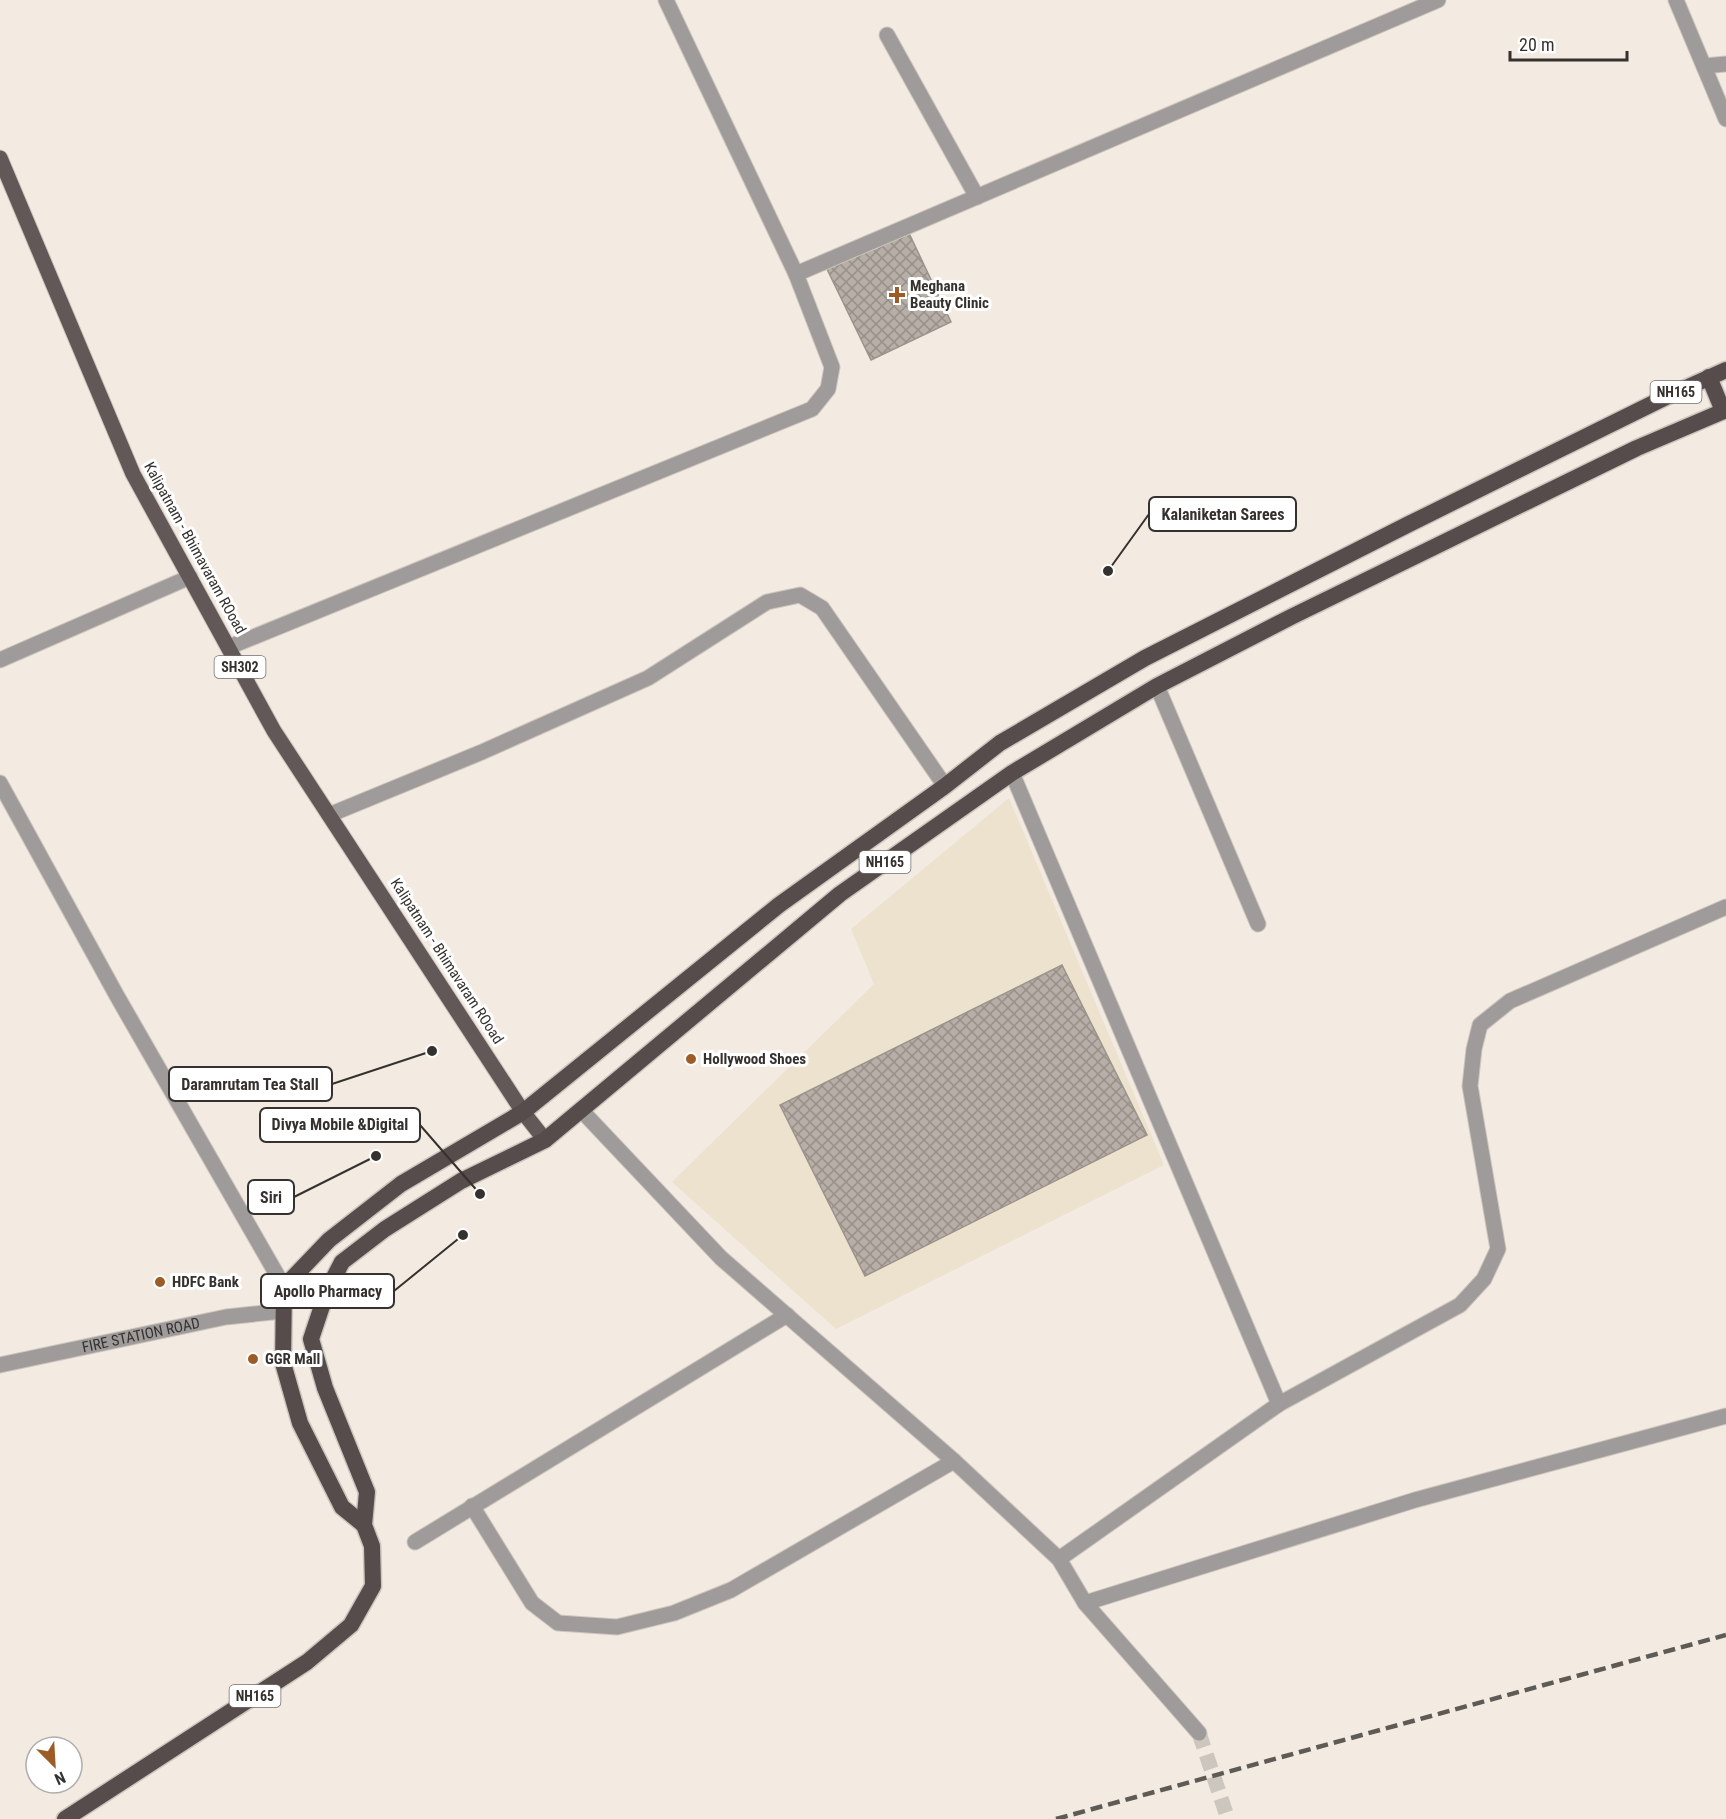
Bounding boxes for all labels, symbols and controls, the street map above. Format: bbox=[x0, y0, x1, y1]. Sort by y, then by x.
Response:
scale bar bbox=[1510, 24, 1627, 62]
text: 20 m bbox=[1519, 34, 1554, 55]
place label: Meghana Beauty Clinic bbox=[910, 277, 989, 312]
marker: Meghana Beauty Clinic bbox=[888, 286, 906, 304]
road number: NH165 bbox=[1650, 381, 1702, 403]
street label: Kalipatnam - Bhimavaram ROoad bbox=[140, 459, 250, 637]
callout: Kalaniketan Sarees bbox=[1149, 497, 1296, 531]
text: Kalaniketan Sarees bbox=[1162, 505, 1284, 524]
road number: SH302 bbox=[214, 656, 266, 678]
road number: NH165 bbox=[860, 851, 910, 873]
street label: Kalipatnam - Bhimavaram ROoad bbox=[387, 875, 507, 1047]
place label: Hollywood Shoes bbox=[703, 1050, 806, 1068]
marker: Hollywood Shoes bbox=[684, 1052, 698, 1066]
callout: Daramrutam Tea Stall bbox=[169, 1067, 332, 1101]
text: Daramrutam Tea Stall bbox=[181, 1075, 319, 1094]
callout: Divya Mobile &Digital bbox=[260, 1108, 420, 1142]
text: Divya Mobile &Digital bbox=[272, 1115, 408, 1134]
callout: Siri bbox=[248, 1180, 294, 1214]
text: Siri bbox=[260, 1188, 282, 1207]
place label: HDFC Bank bbox=[172, 1273, 240, 1291]
callout: Apollo Pharmacy bbox=[261, 1274, 394, 1308]
marker: HDFC Bank bbox=[153, 1275, 167, 1289]
text: Apollo Pharmacy bbox=[274, 1282, 382, 1301]
street label: FIRE STATION ROAD bbox=[80, 1314, 201, 1356]
place label: GGR Mall bbox=[265, 1350, 320, 1368]
marker: GGR Mall bbox=[246, 1352, 260, 1366]
road number: NH165 bbox=[230, 1685, 280, 1707]
north arrow bbox=[24, 1735, 84, 1795]
text: N bbox=[52, 1768, 68, 1789]

